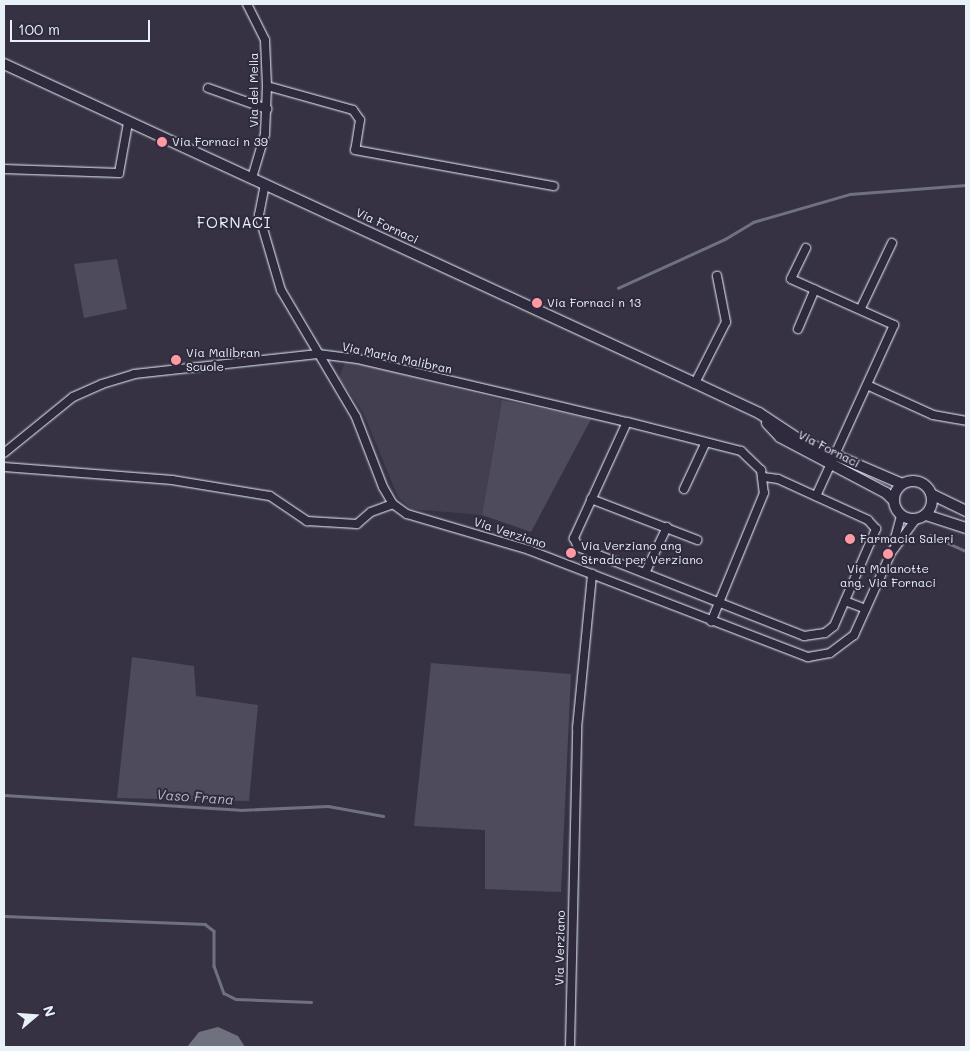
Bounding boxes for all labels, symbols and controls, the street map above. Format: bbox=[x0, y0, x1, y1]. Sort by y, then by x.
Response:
scale bar bbox=[12, 10, 152, 42]
text: 100 m bbox=[18, 19, 60, 39]
street label: Via del Mella bbox=[247, 52, 261, 128]
place label: Via Fornaci n 39 bbox=[172, 135, 268, 149]
marker: Via Fornaci n 39 bbox=[156, 136, 168, 148]
street label: Via Fornaci bbox=[353, 205, 421, 247]
district label: FORNACI bbox=[196, 214, 272, 232]
place label: Via Fornaci n 13 bbox=[547, 296, 641, 310]
marker: Via Fornaci n 13 bbox=[531, 297, 543, 309]
street label: Via Maria Malibran bbox=[341, 339, 453, 377]
place label: Via Malibran Scuole bbox=[186, 346, 260, 374]
marker: Via Malibran Scuole bbox=[170, 354, 182, 366]
street label: Via Fornaci bbox=[796, 427, 862, 471]
street label: Via Verziano bbox=[472, 514, 548, 552]
place label: Farmacia Saleri bbox=[860, 532, 954, 546]
marker: Farmacia Saleri bbox=[844, 533, 856, 545]
place label: Via Verziano ang Strada per Verziano bbox=[581, 539, 703, 567]
marker: Via Verziano ang Strada per Verziano bbox=[565, 547, 577, 559]
marker: Via Malanotte ang. Via Fornaci bbox=[882, 548, 894, 560]
place label: Via Malanotte ang. Via Fornaci bbox=[840, 562, 936, 590]
water label: Vaso Frana bbox=[156, 786, 234, 808]
street label: Via Verziano bbox=[552, 910, 568, 986]
north arrow bbox=[10, 991, 60, 1041]
text: N bbox=[39, 1003, 60, 1019]

